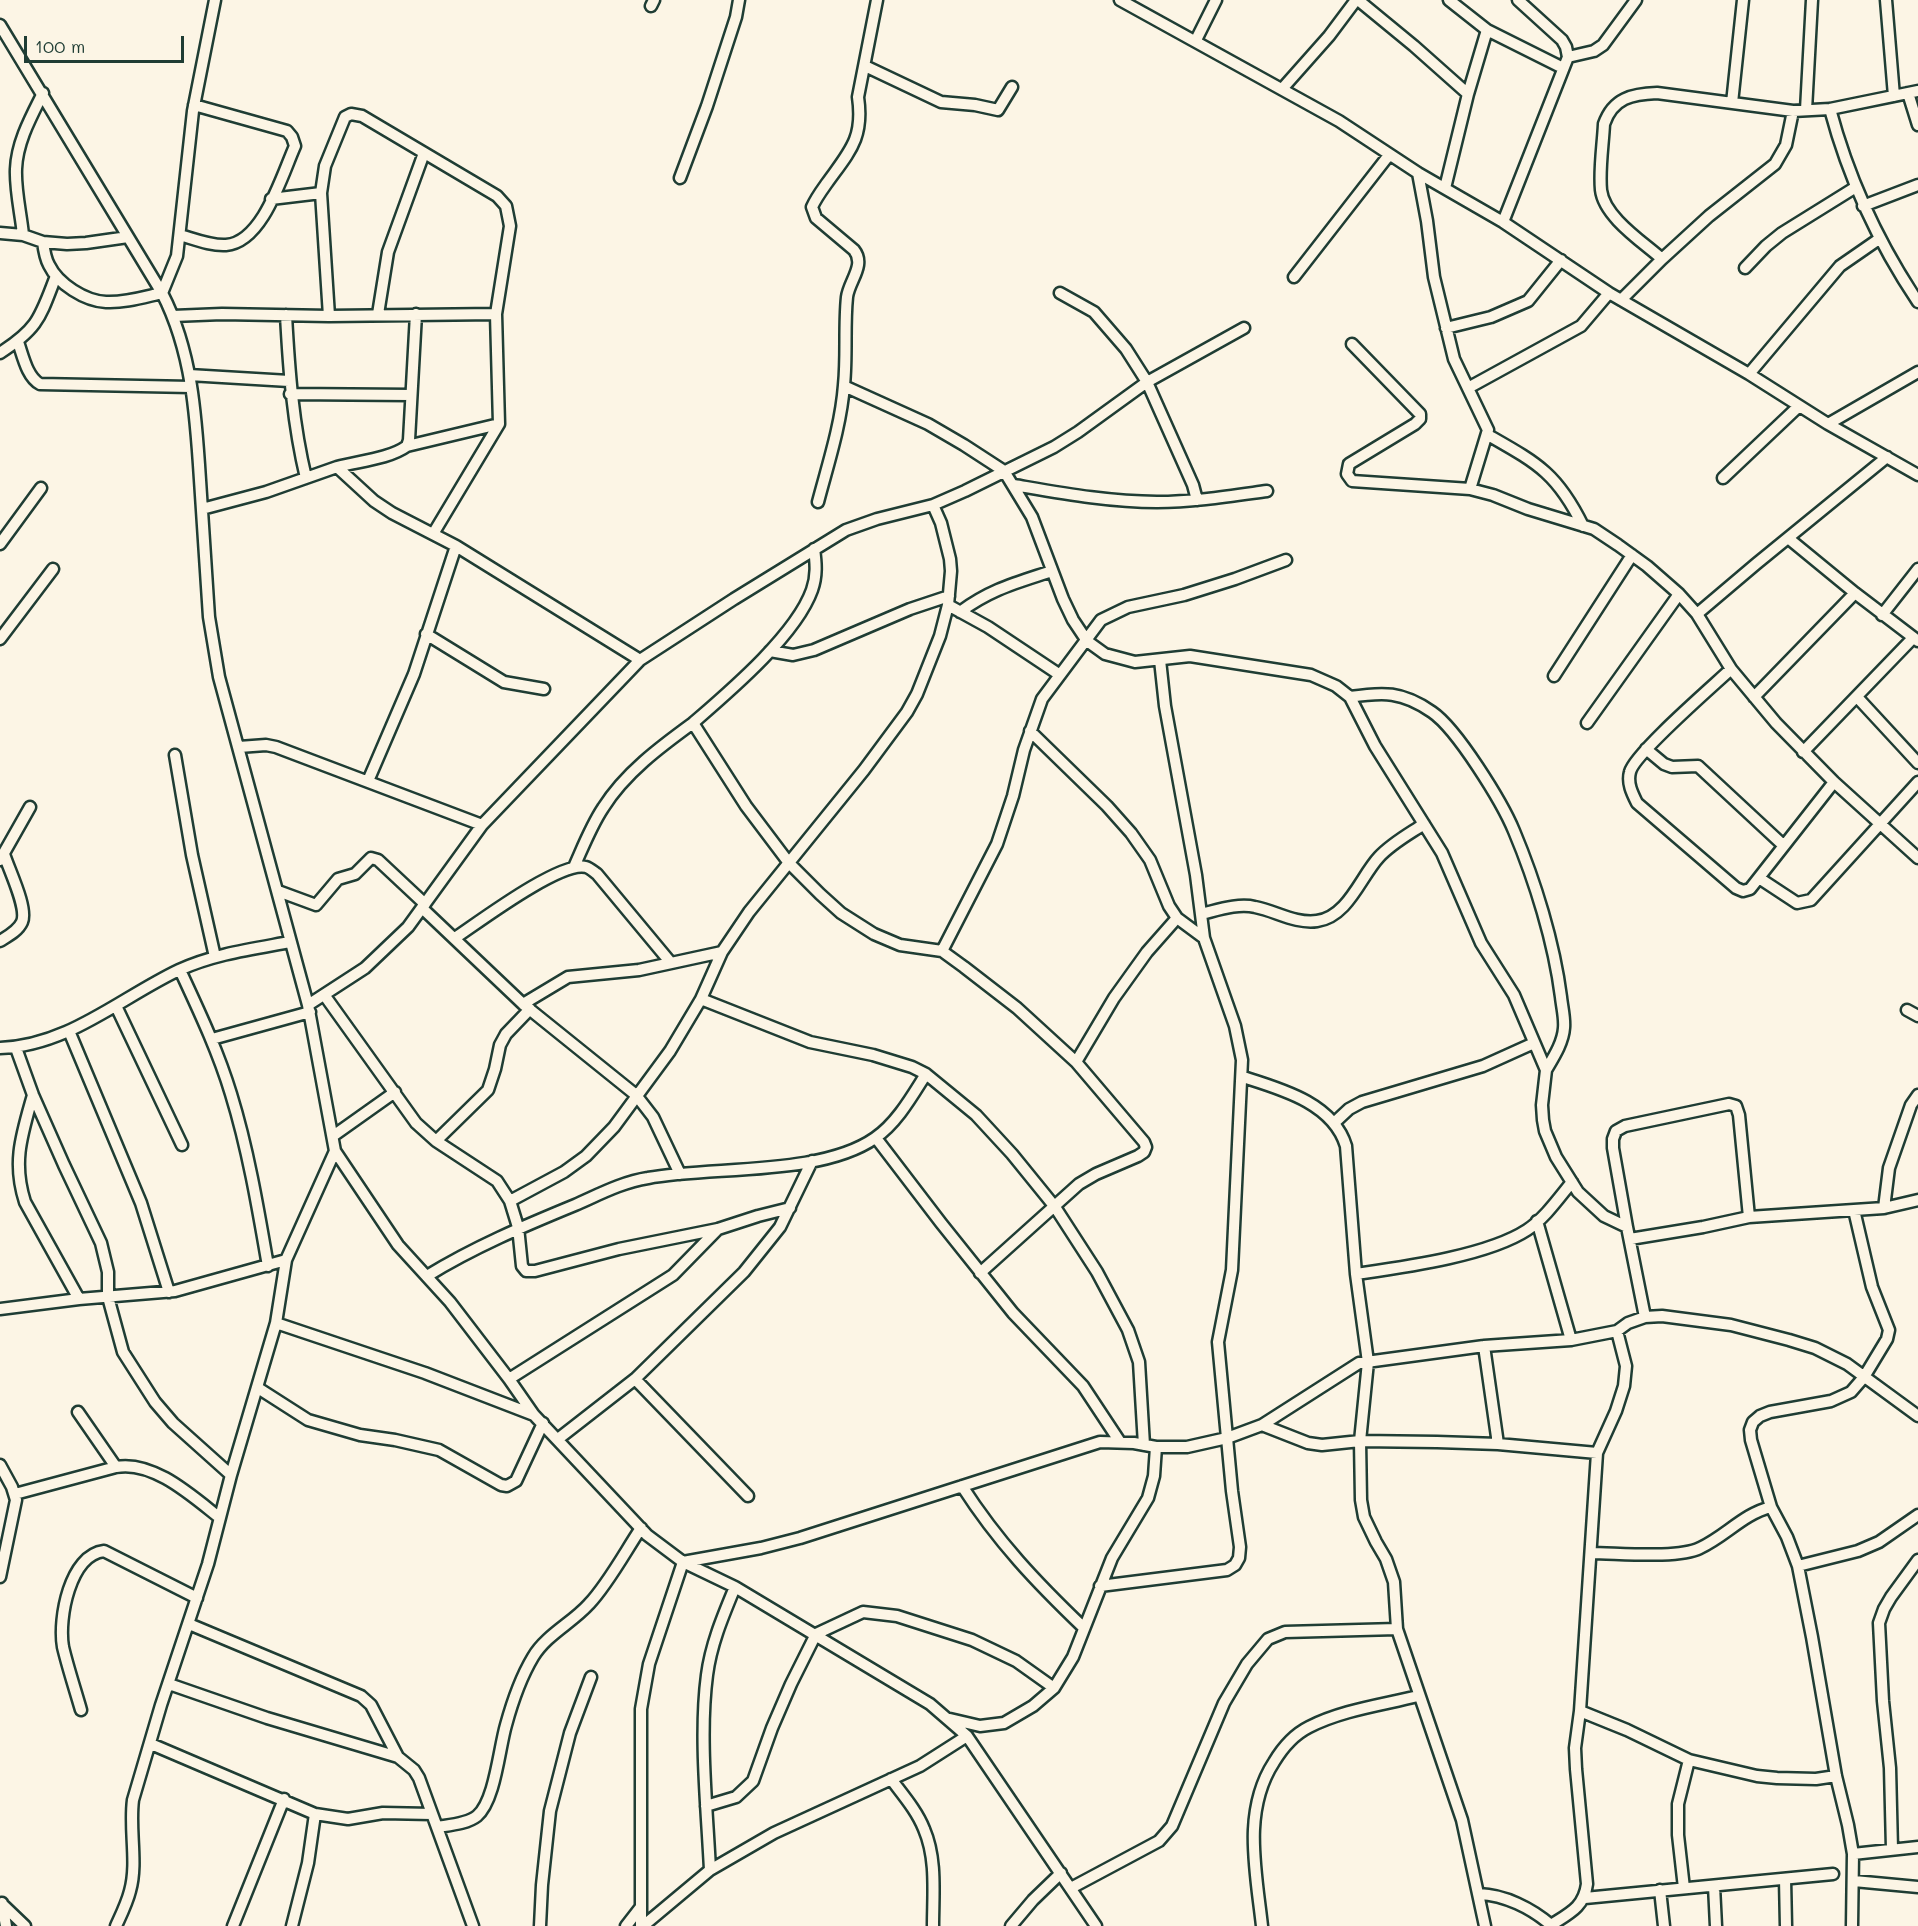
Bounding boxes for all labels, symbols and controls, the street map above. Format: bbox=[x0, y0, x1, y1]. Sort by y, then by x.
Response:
scale bar bbox=[27, 24, 188, 62]
text: 100 m bbox=[35, 34, 85, 58]

